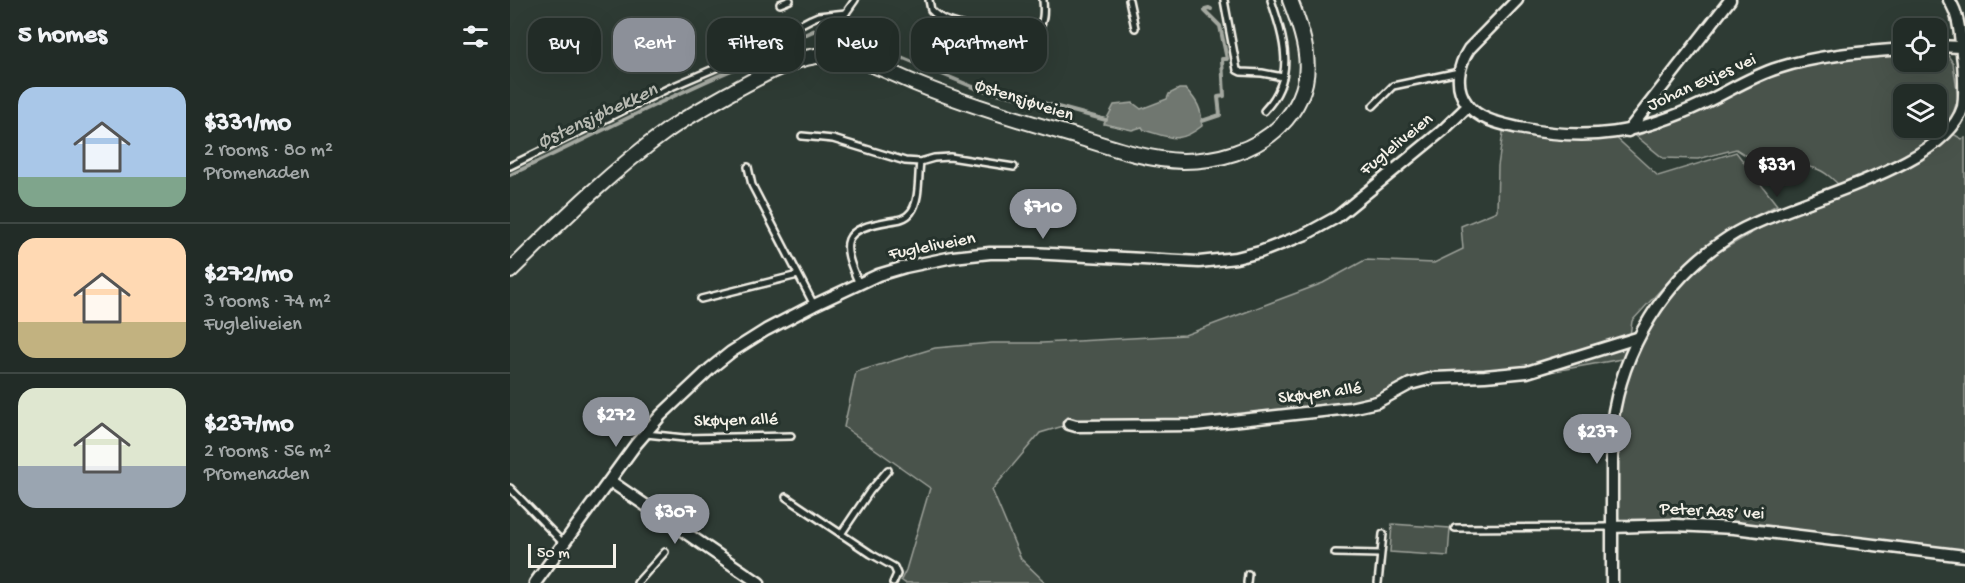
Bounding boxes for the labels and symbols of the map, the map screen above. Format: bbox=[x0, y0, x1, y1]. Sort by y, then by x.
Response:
street label: Johan Evjes vei bbox=[1644, 50, 1760, 116]
street label: Østensjøveien bbox=[972, 75, 1077, 127]
water label: Østensjøbekken bbox=[534, 79, 662, 155]
street label: Fugleliveien bbox=[1355, 109, 1438, 181]
pin: $331 bbox=[1741, 147, 1813, 198]
pin: $710 bbox=[1007, 189, 1079, 240]
street label: Fugleliveien bbox=[886, 228, 978, 266]
street label: Skøyen allé bbox=[1277, 378, 1364, 410]
pin: $272 bbox=[580, 397, 652, 448]
street label: Skøyen allé bbox=[694, 410, 779, 432]
pin: $237 bbox=[1561, 414, 1633, 465]
pin: $307 bbox=[639, 494, 711, 545]
street label: Peter Aas’ vei bbox=[1658, 499, 1765, 525]
scale bar bbox=[528, 541, 616, 568]

